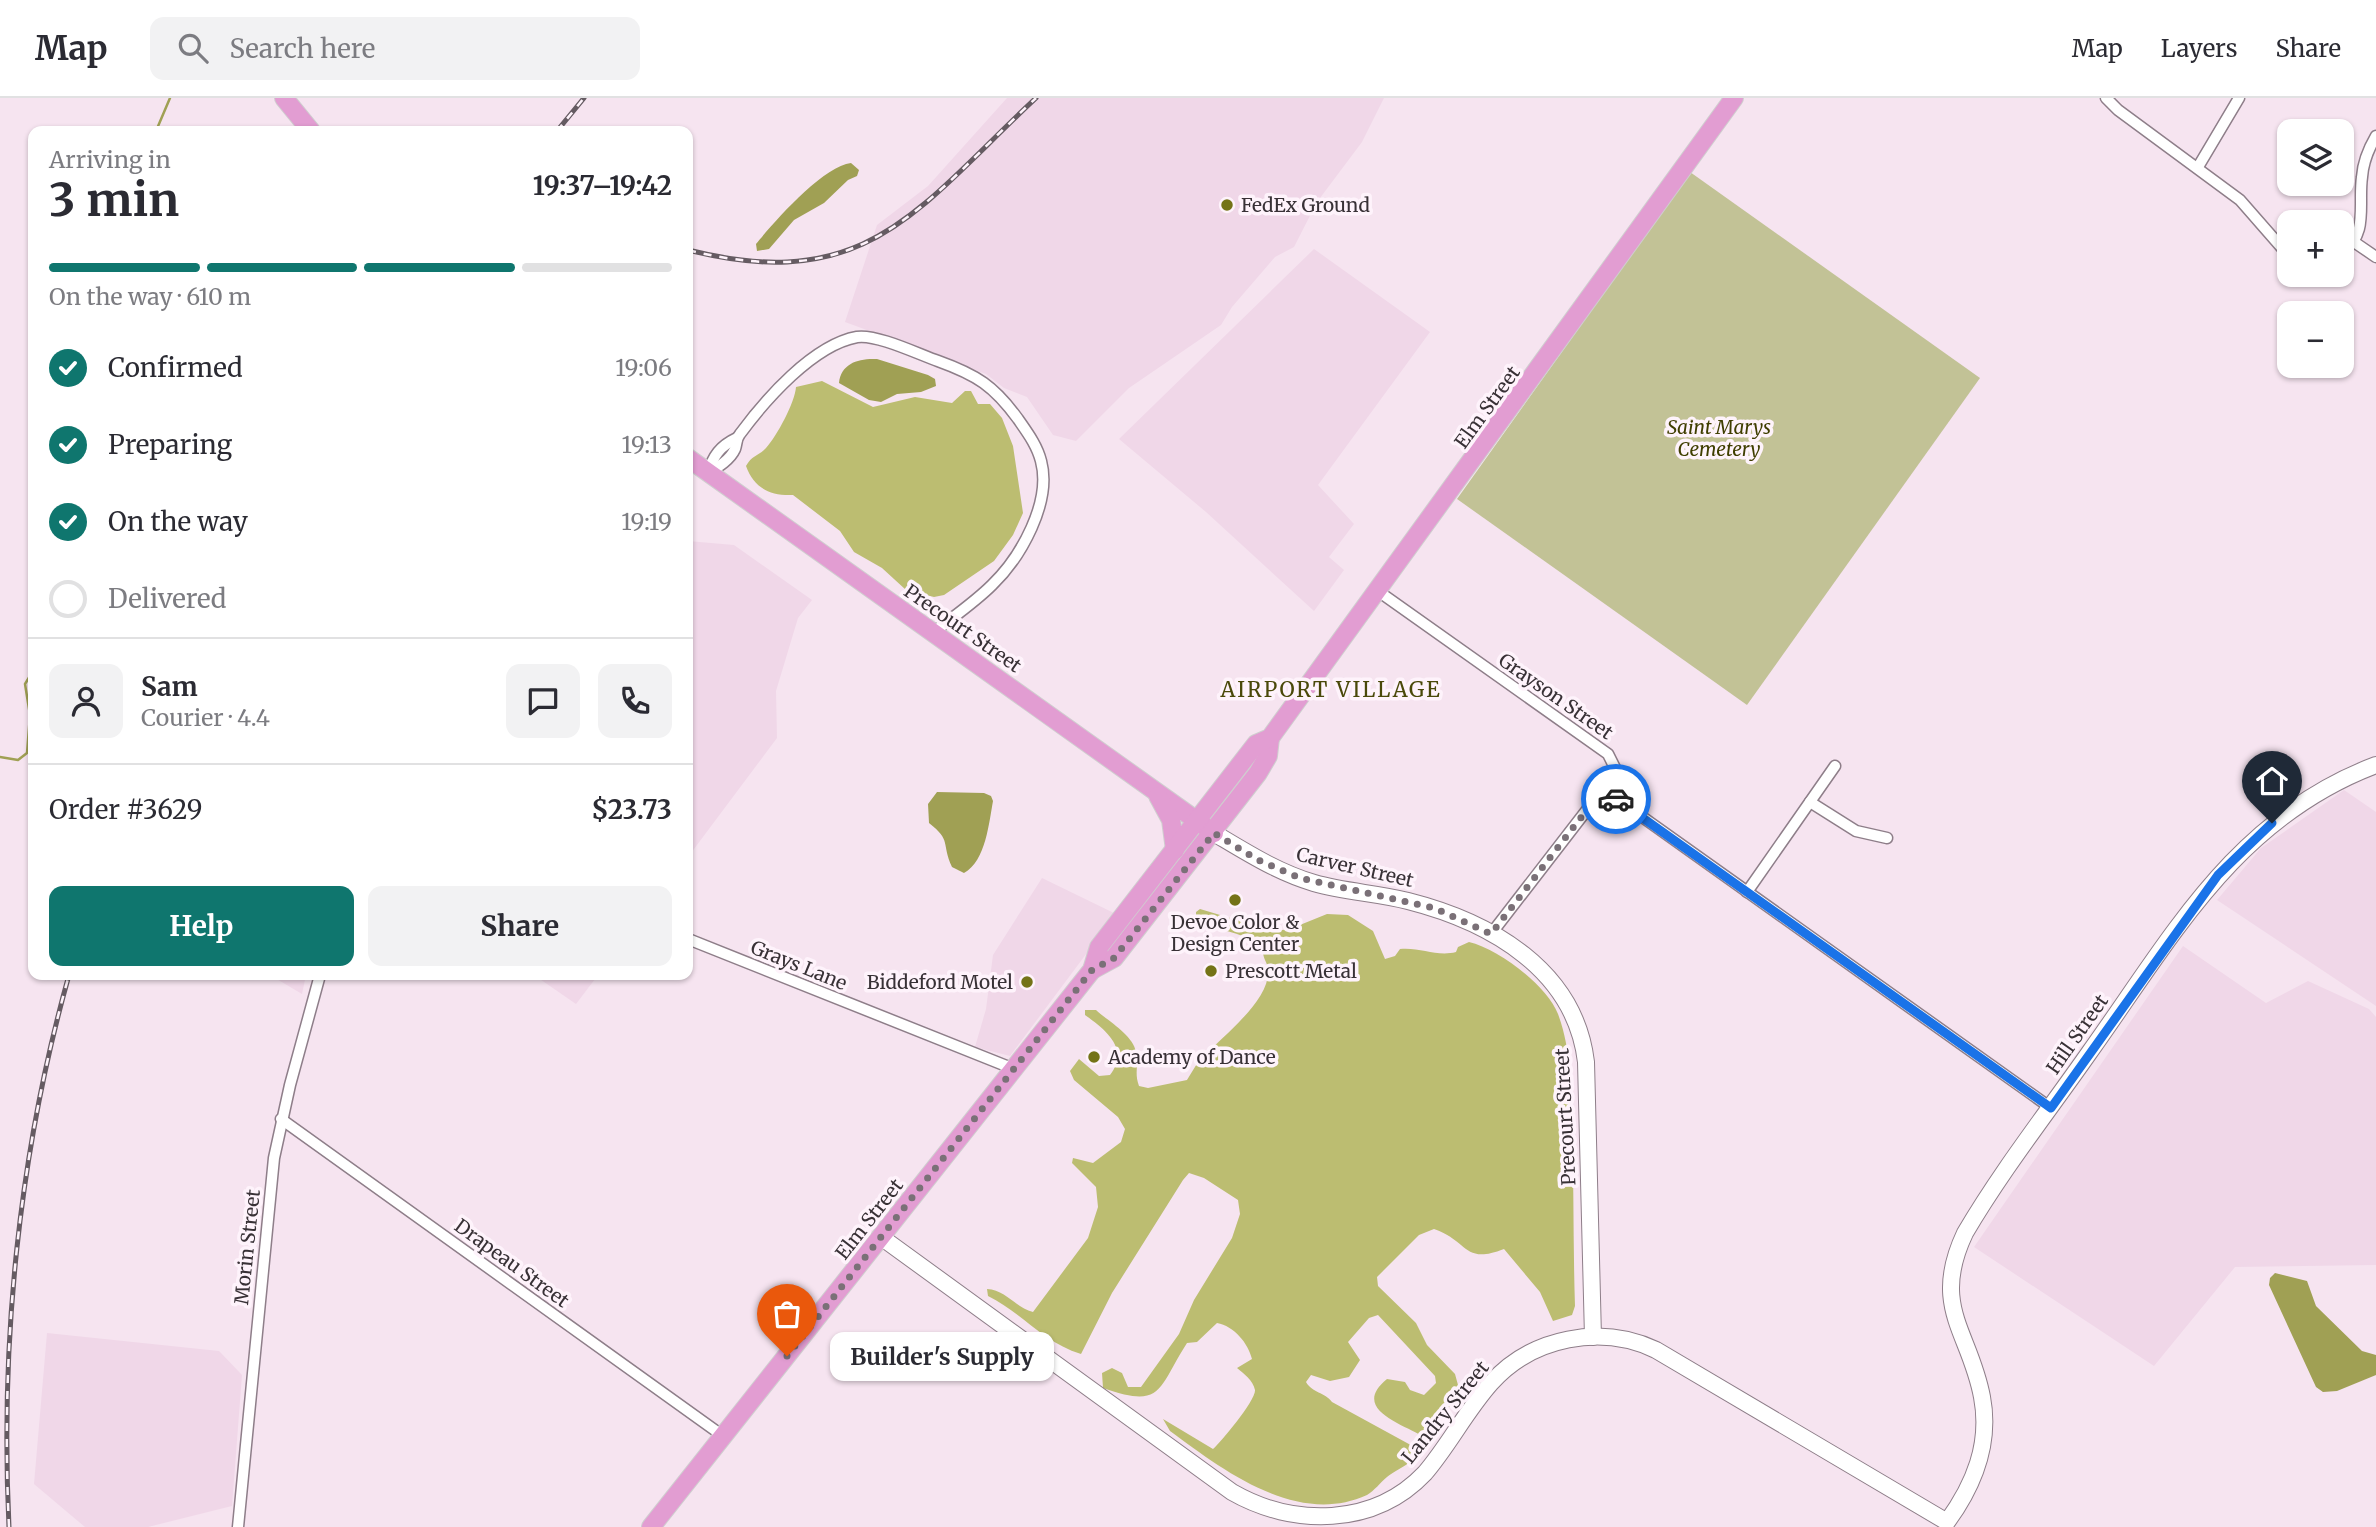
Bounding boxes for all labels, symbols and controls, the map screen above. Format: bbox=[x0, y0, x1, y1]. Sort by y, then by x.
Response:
search box bbox=[150, 17, 640, 80]
text: Map bbox=[35, 28, 108, 69]
icon: search bbox=[174, 29, 212, 67]
text: Search here bbox=[230, 32, 375, 65]
text: Map bbox=[2072, 33, 2123, 64]
text: Layers bbox=[2161, 33, 2237, 64]
text: Share bbox=[2275, 33, 2341, 64]
map controls bbox=[2277, 119, 2354, 378]
button: layers bbox=[2277, 119, 2354, 196]
text: Arriving in bbox=[49, 145, 171, 174]
text: 19:37–19:42 bbox=[533, 169, 672, 202]
text: 3 min bbox=[49, 171, 179, 229]
place label: FedEx Ground bbox=[1241, 193, 1370, 217]
marker: FedEx Ground bbox=[1219, 197, 1235, 213]
button: + bbox=[2277, 210, 2354, 287]
text: On the way · 610 m bbox=[49, 282, 251, 311]
button: − bbox=[2277, 301, 2354, 378]
icon: check bbox=[49, 349, 87, 387]
text: Confirmed bbox=[108, 351, 243, 384]
text: 19:06 bbox=[615, 353, 672, 382]
street label: Elm Street bbox=[1449, 361, 1525, 453]
park label: Saint Marys Cemetery bbox=[1667, 415, 1771, 461]
icon: check bbox=[49, 426, 87, 464]
text: Preparing bbox=[108, 428, 232, 461]
text: 19:13 bbox=[622, 430, 672, 459]
icon: check bbox=[49, 503, 87, 541]
text: On the way bbox=[108, 505, 248, 538]
text: 19:19 bbox=[621, 507, 672, 536]
street label: Precourt Street bbox=[900, 579, 1027, 678]
text: Delivered bbox=[108, 582, 227, 615]
street label: Grayson Street bbox=[1494, 648, 1618, 745]
button: person bbox=[49, 664, 123, 738]
button: chat bbox=[506, 664, 580, 738]
button: phone bbox=[598, 664, 672, 738]
text: Sam bbox=[141, 670, 198, 703]
district label: AIRPORT VILLAGE bbox=[1219, 676, 1442, 703]
text: Courier · 4.4 bbox=[141, 703, 270, 732]
pin bbox=[2242, 751, 2302, 823]
icon: home bbox=[2253, 762, 2291, 800]
courier bbox=[1581, 764, 1651, 834]
icon: car bbox=[1597, 780, 1635, 818]
text: Order #3629 bbox=[49, 793, 203, 826]
text: $23.73 bbox=[591, 793, 672, 826]
street label: Carver Street bbox=[1294, 842, 1417, 892]
button: Help bbox=[49, 886, 354, 966]
button: Share bbox=[368, 886, 672, 966]
marker: Devoe Color & Design Center bbox=[1227, 892, 1243, 908]
place label: Devoe Color & Design Center bbox=[1171, 910, 1300, 956]
street label: Grays Lane bbox=[747, 935, 851, 995]
place label: Prescott Metal bbox=[1225, 959, 1357, 983]
marker: Prescott Metal bbox=[1203, 963, 1219, 979]
place label: Biddeford Motel bbox=[867, 970, 1013, 994]
marker: Biddeford Motel bbox=[1019, 974, 1035, 990]
street label: Hill Street bbox=[2041, 989, 2114, 1079]
place label: Academy of Dance bbox=[1107, 1045, 1276, 1069]
street label: Precourt Street bbox=[1549, 1047, 1581, 1186]
marker: Academy of Dance bbox=[1086, 1049, 1102, 1065]
street label: Elm Street bbox=[830, 1173, 908, 1264]
street label: Morin Street bbox=[229, 1188, 265, 1306]
street label: Drapeau Street bbox=[450, 1213, 574, 1313]
pin bbox=[757, 1284, 817, 1356]
icon: bag bbox=[768, 1295, 806, 1333]
callout: Builder's Supply bbox=[829, 1332, 1053, 1380]
text: Builder's Supply bbox=[850, 1342, 1034, 1371]
street label: Landry Street bbox=[1396, 1355, 1494, 1468]

